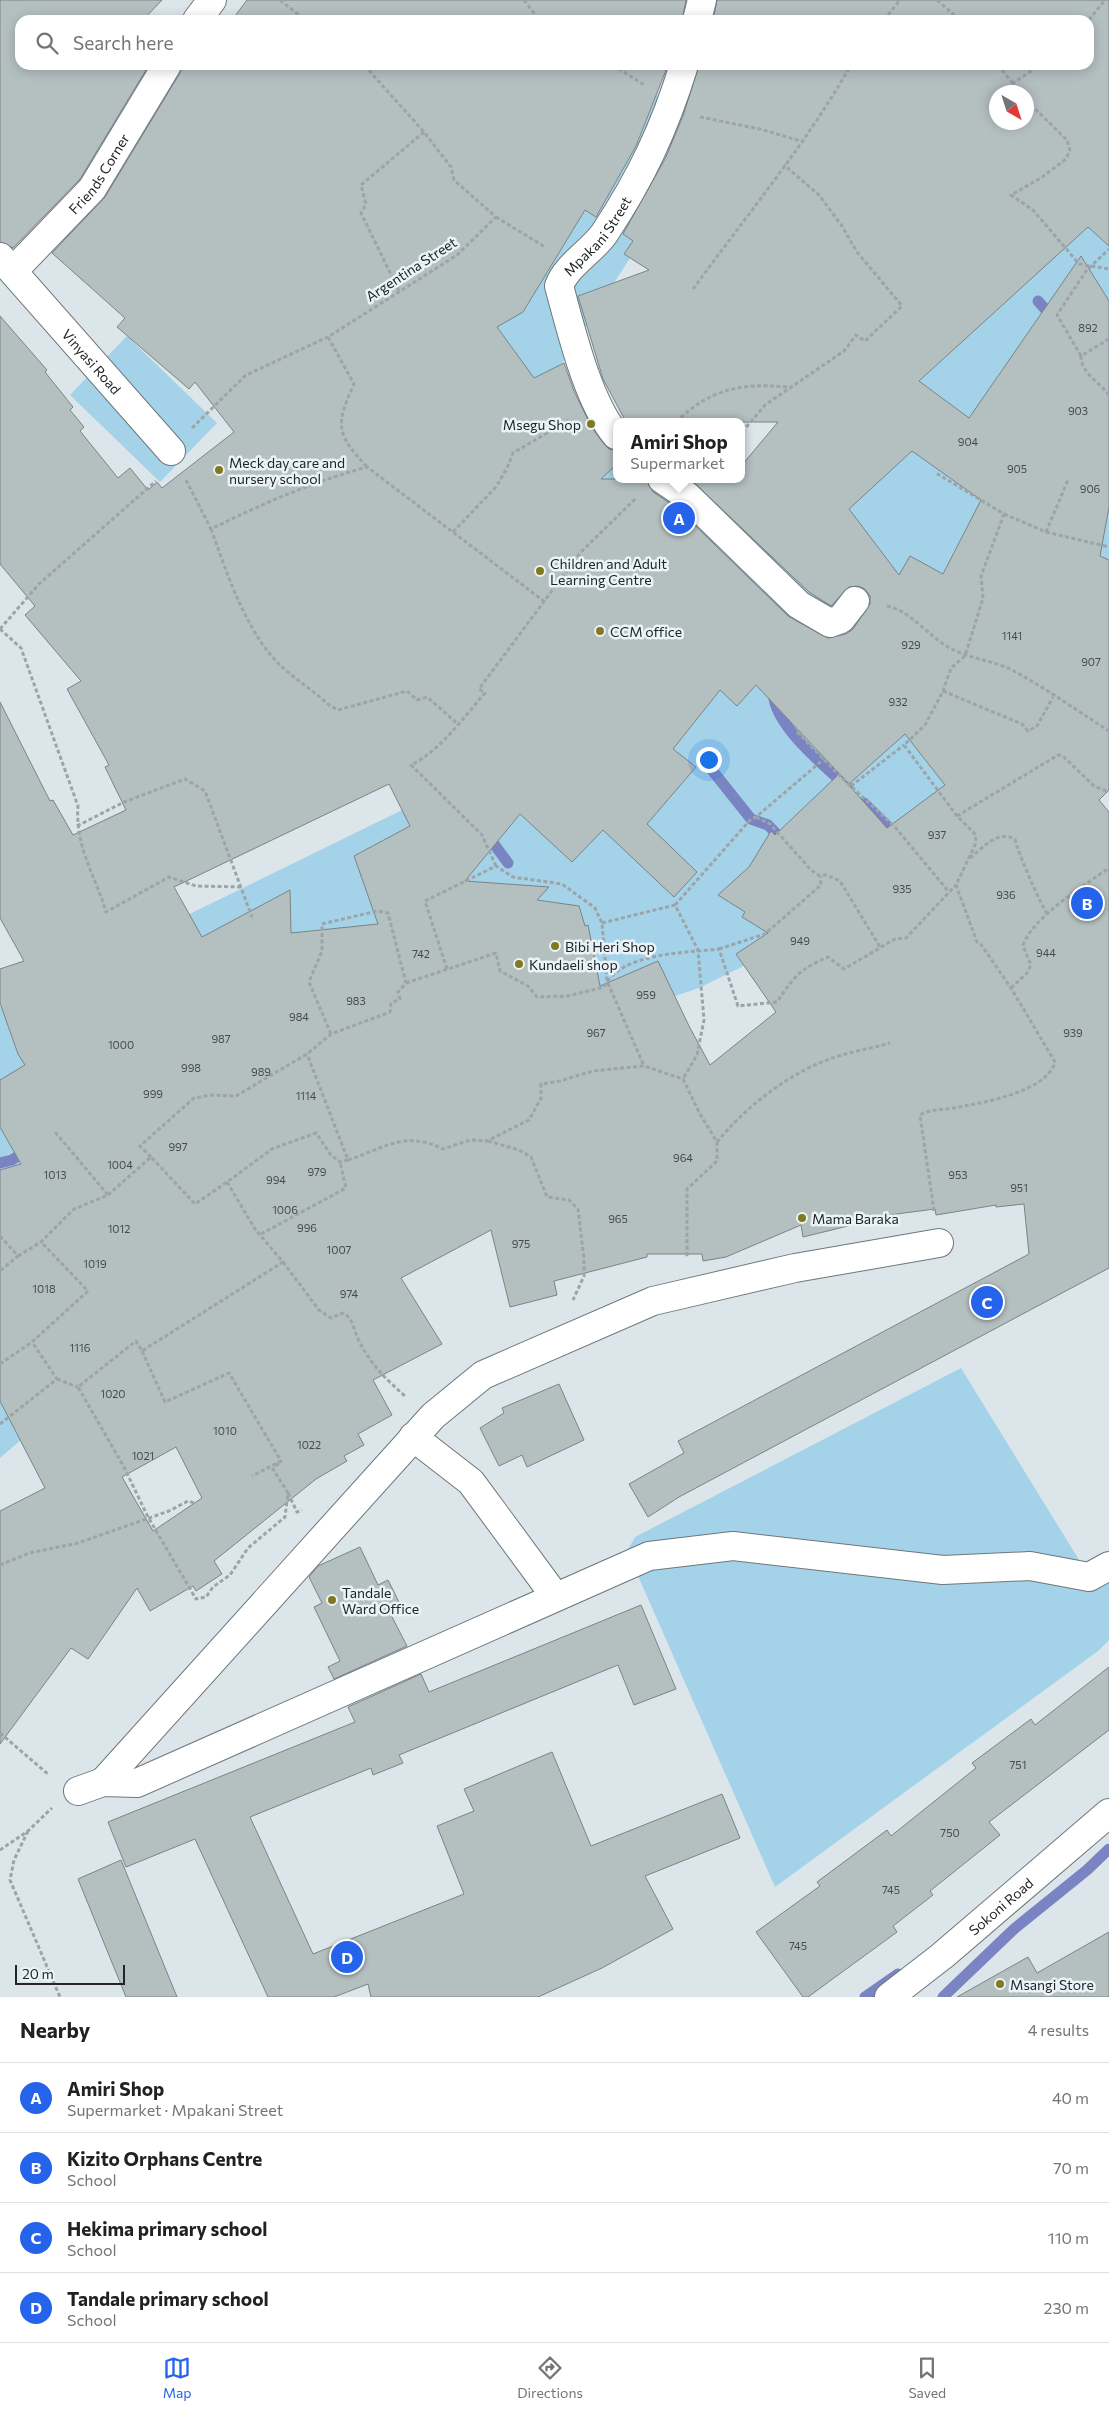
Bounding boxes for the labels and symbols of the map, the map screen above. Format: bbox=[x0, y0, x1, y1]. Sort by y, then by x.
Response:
north arrow bbox=[989, 85, 1034, 130]
street label: Friends Corner bbox=[65, 130, 132, 217]
street label: Mpakani Street bbox=[559, 193, 634, 279]
street label: Argentina Street bbox=[362, 233, 460, 305]
house number: 892 bbox=[1078, 321, 1098, 334]
street label: Vinyasi Road bbox=[59, 325, 125, 397]
house number: 903 bbox=[1068, 404, 1088, 417]
place label: Msegu Shop bbox=[503, 416, 581, 433]
marker: Msegu Shop bbox=[585, 418, 597, 430]
house number: 904 bbox=[958, 435, 979, 448]
place label: Meck day care and nursery school bbox=[229, 454, 345, 487]
house number: 905 bbox=[1007, 462, 1027, 475]
marker: Meck day care and nursery school bbox=[213, 464, 225, 476]
house number: 906 bbox=[1080, 482, 1101, 495]
pin: A bbox=[663, 499, 695, 537]
place label: Children and Adult Learning Centre bbox=[550, 555, 667, 588]
marker: Children and Adult Learning Centre bbox=[534, 565, 546, 577]
place label: CCM office bbox=[610, 623, 682, 640]
marker: CCM office bbox=[594, 625, 606, 637]
house number: 1141 bbox=[1002, 629, 1022, 642]
house number: 929 bbox=[901, 638, 921, 651]
house number: 907 bbox=[1081, 655, 1101, 668]
house number: 932 bbox=[889, 695, 908, 708]
your location bbox=[696, 747, 722, 773]
house number: 937 bbox=[928, 828, 947, 841]
house number: 935 bbox=[892, 882, 912, 895]
pin: B bbox=[1071, 884, 1103, 922]
house number: 936 bbox=[996, 888, 1016, 901]
house number: 949 bbox=[790, 934, 810, 947]
place label: Bibi Heri Shop bbox=[565, 938, 655, 955]
marker: Bibi Heri Shop bbox=[549, 940, 561, 952]
house number: 944 bbox=[1036, 946, 1056, 959]
house number: 742 bbox=[412, 947, 430, 960]
place label: Kundaeli shop bbox=[529, 956, 618, 973]
marker: Kundaeli shop bbox=[513, 958, 525, 970]
house number: 959 bbox=[636, 988, 656, 1001]
house number: 983 bbox=[346, 994, 366, 1007]
house number: 984 bbox=[289, 1010, 309, 1023]
house number: 967 bbox=[586, 1026, 606, 1039]
house number: 939 bbox=[1063, 1026, 1083, 1039]
house number: 987 bbox=[211, 1032, 231, 1045]
house number: 1000 bbox=[108, 1038, 134, 1051]
house number: 998 bbox=[181, 1061, 201, 1074]
house number: 989 bbox=[251, 1065, 271, 1078]
house number: 999 bbox=[143, 1087, 163, 1100]
house number: 1114 bbox=[296, 1089, 317, 1102]
house number: 997 bbox=[168, 1140, 188, 1153]
house number: 964 bbox=[673, 1151, 693, 1164]
house number: 1004 bbox=[107, 1158, 133, 1171]
house number: 979 bbox=[307, 1165, 327, 1178]
house number: 1013 bbox=[44, 1168, 66, 1181]
house number: 953 bbox=[948, 1168, 968, 1181]
house number: 994 bbox=[266, 1173, 286, 1186]
house number: 951 bbox=[1010, 1181, 1028, 1194]
house number: 1006 bbox=[272, 1203, 298, 1216]
place label: Mama Baraka bbox=[812, 1210, 899, 1227]
house number: 965 bbox=[608, 1212, 628, 1225]
marker: Mama Baraka bbox=[796, 1212, 808, 1224]
house number: 996 bbox=[297, 1221, 317, 1234]
house number: 1012 bbox=[108, 1222, 130, 1235]
house number: 975 bbox=[512, 1237, 530, 1250]
house number: 1007 bbox=[327, 1243, 352, 1256]
house number: 1019 bbox=[83, 1257, 107, 1270]
house number: 1018 bbox=[32, 1282, 56, 1295]
pin: C bbox=[971, 1283, 1003, 1321]
house number: 974 bbox=[340, 1287, 359, 1300]
house number: 1116 bbox=[70, 1341, 91, 1354]
house number: 1020 bbox=[100, 1387, 126, 1400]
house number: 1010 bbox=[213, 1424, 237, 1437]
house number: 1022 bbox=[297, 1438, 321, 1451]
house number: 1021 bbox=[132, 1449, 154, 1462]
place label: Tandale Ward Office bbox=[342, 1584, 419, 1617]
marker: Tandale Ward Office bbox=[326, 1594, 338, 1606]
house number: 751 bbox=[1010, 1758, 1026, 1771]
house number: 750 bbox=[940, 1826, 960, 1839]
street label: Sokoni Road bbox=[965, 1874, 1036, 1938]
house number: 745 bbox=[882, 1883, 900, 1896]
pin: D bbox=[331, 1938, 363, 1976]
house number: 745 bbox=[789, 1939, 807, 1952]
scale bar bbox=[15, 1962, 125, 1985]
place label: Msangi Store bbox=[1010, 1976, 1094, 1993]
marker: Msangi Store bbox=[994, 1978, 1006, 1990]

